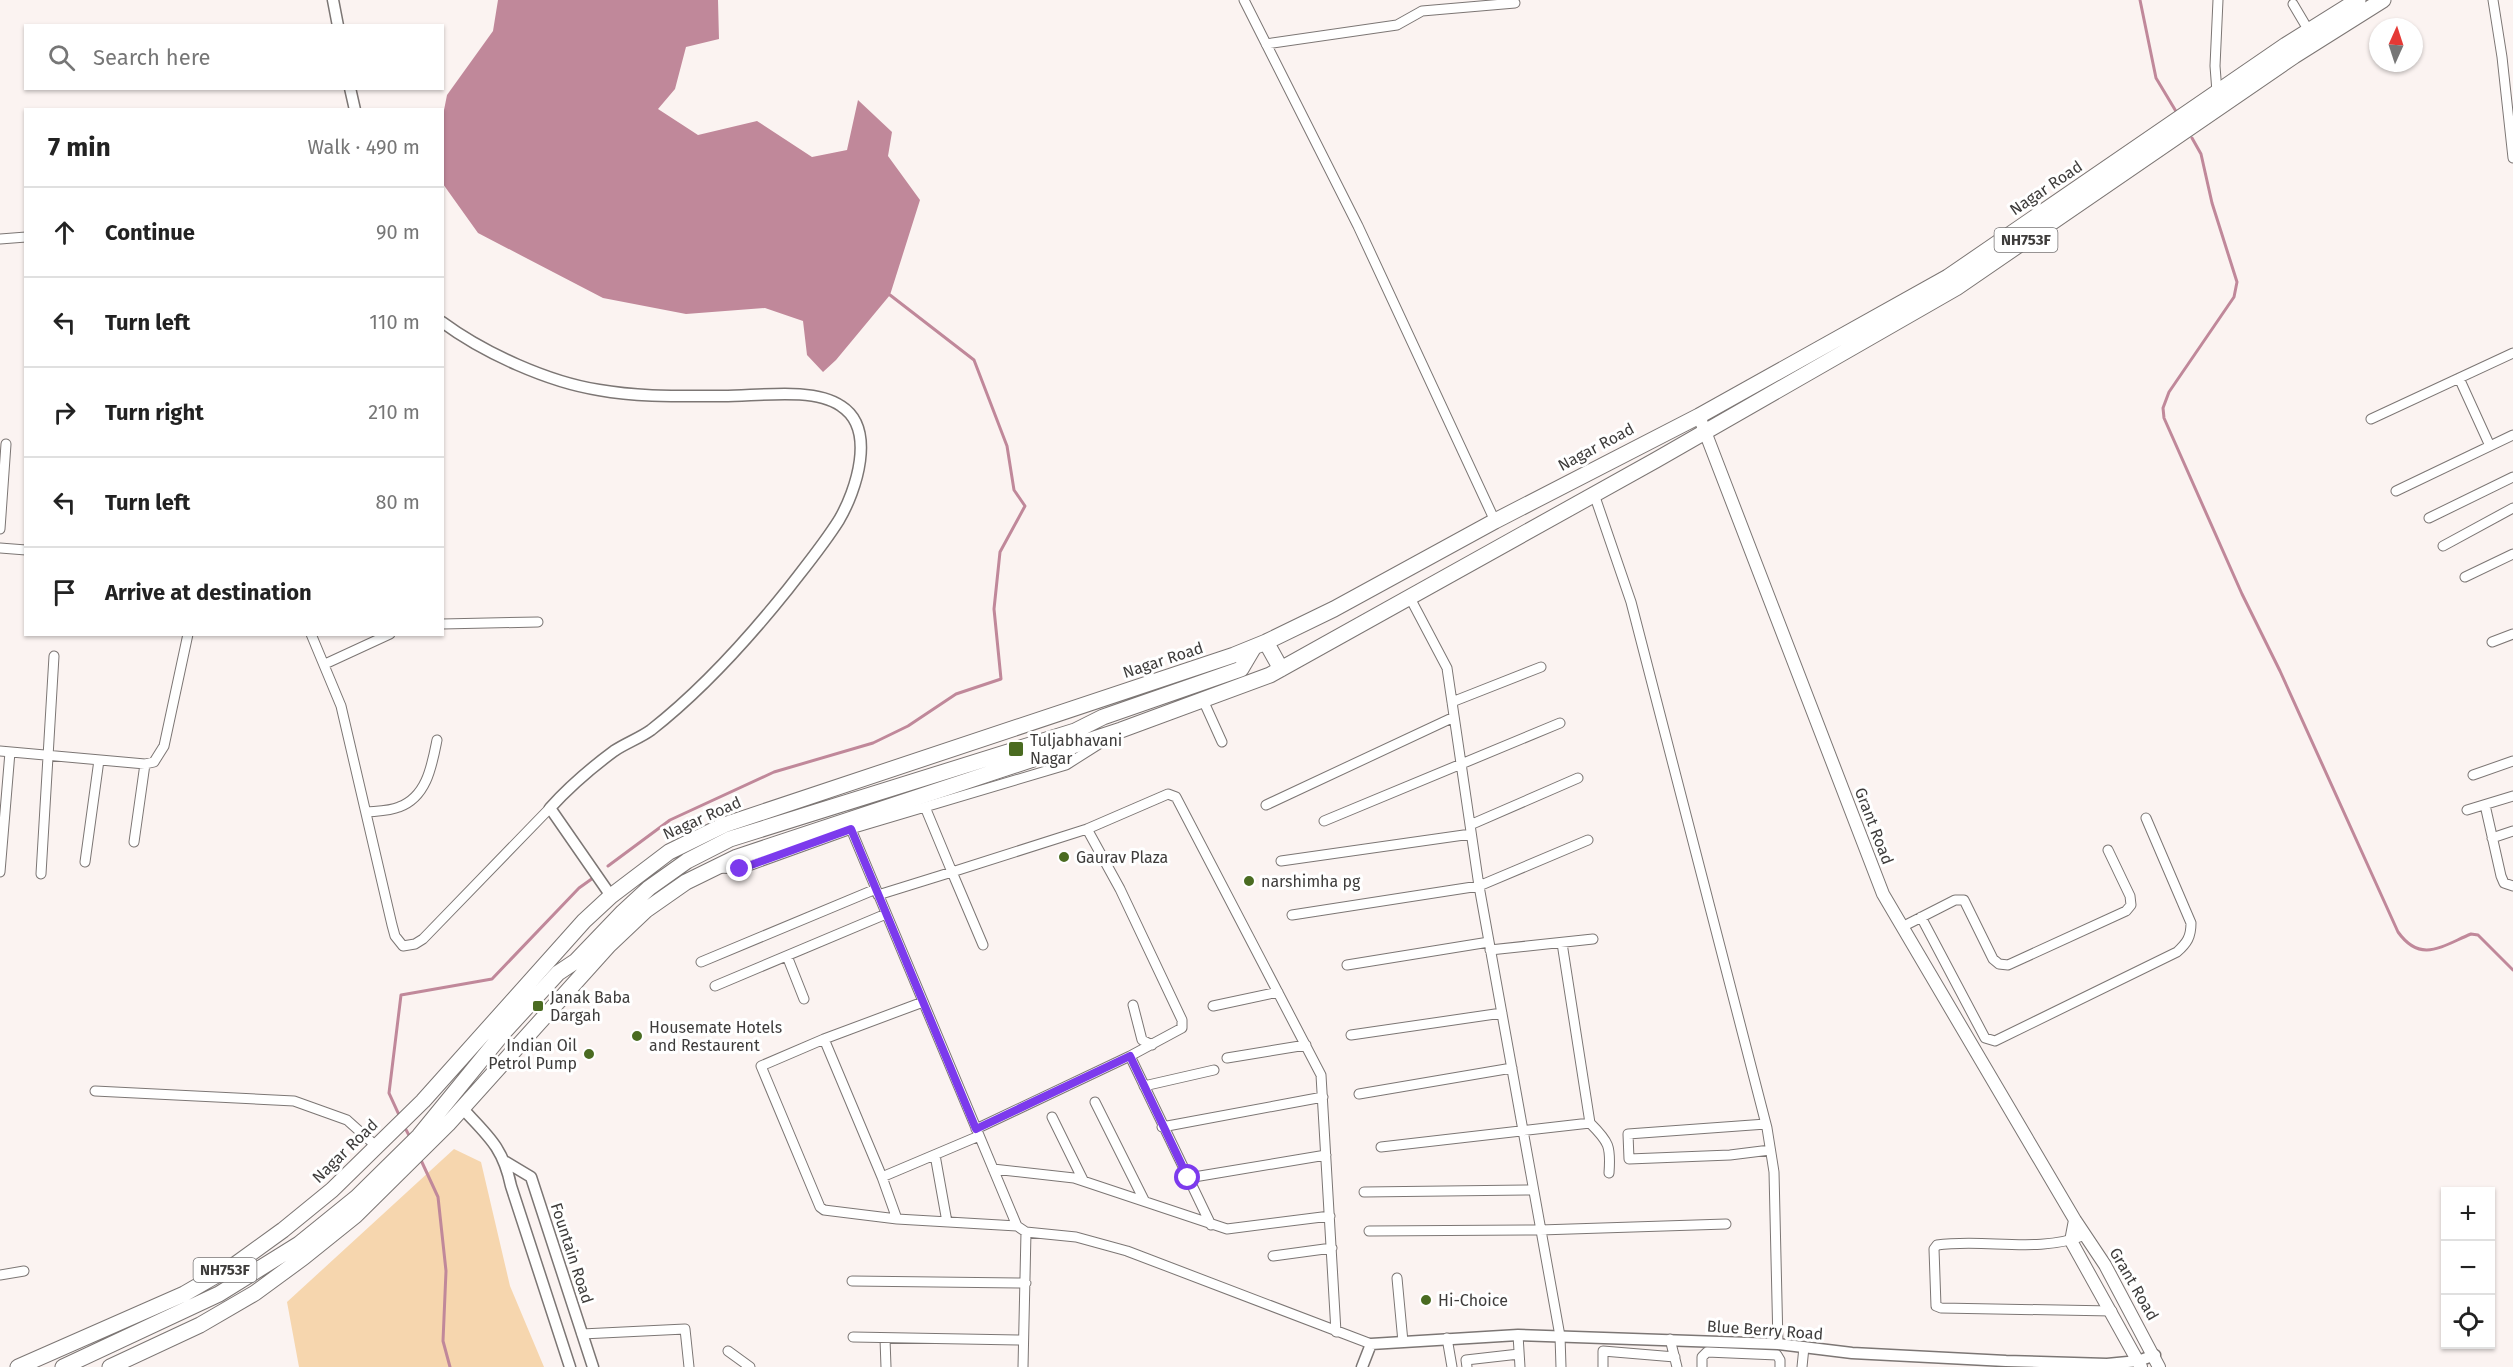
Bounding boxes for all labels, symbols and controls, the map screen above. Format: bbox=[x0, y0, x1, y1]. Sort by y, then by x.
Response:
north arrow bbox=[2369, 18, 2423, 72]
search box bbox=[24, 24, 444, 90]
icon: search bbox=[45, 41, 78, 74]
text: Search here bbox=[93, 44, 211, 71]
text: 7 min bbox=[48, 132, 111, 163]
text: Walk · 490 m bbox=[308, 135, 420, 159]
street label: Nagar Road bbox=[2006, 157, 2086, 219]
icon: ahead bbox=[48, 216, 81, 249]
text: Continue bbox=[105, 219, 195, 246]
text: 90 m bbox=[376, 220, 420, 244]
road number: NH753F bbox=[1994, 228, 2058, 252]
icon: left bbox=[48, 306, 81, 339]
text: Turn left bbox=[105, 309, 190, 336]
text: 110 m bbox=[369, 310, 420, 334]
icon: right bbox=[48, 396, 81, 429]
text: Turn right bbox=[105, 399, 204, 426]
text: 210 m bbox=[368, 400, 420, 424]
street label: Nagar Road bbox=[1555, 419, 1637, 475]
icon: left bbox=[48, 486, 81, 519]
text: Turn left bbox=[105, 489, 190, 516]
text: 80 m bbox=[375, 490, 420, 514]
icon: arrive bbox=[48, 576, 81, 609]
text: Arrive at destination bbox=[105, 579, 312, 606]
street label: Nagar Road bbox=[1120, 638, 1206, 682]
place label: Tuljabhavani Nagar bbox=[1030, 731, 1122, 768]
marker: Tuljabhavani Nagar bbox=[1007, 740, 1025, 758]
street label: Grant Road bbox=[1851, 785, 1897, 867]
street label: Nagar Road bbox=[660, 792, 744, 844]
place label: Gaurav Plaza bbox=[1076, 848, 1168, 867]
marker: Gaurav Plaza bbox=[1057, 850, 1071, 864]
route end bbox=[726, 855, 752, 881]
place label: narshimha pg bbox=[1261, 872, 1361, 891]
marker: narshimha pg bbox=[1242, 874, 1256, 888]
place label: Janak Baba Dargah bbox=[550, 988, 631, 1025]
marker: Janak Baba Dargah bbox=[531, 999, 545, 1013]
place label: Housemate Hotels and Restaurent bbox=[649, 1018, 782, 1055]
marker: Housemate Hotels and Restaurent bbox=[630, 1029, 644, 1043]
place label: Indian Oil Petrol Pump bbox=[488, 1036, 577, 1073]
marker: Indian Oil Petrol Pump bbox=[582, 1047, 596, 1061]
street label: Nagar Road bbox=[308, 1115, 382, 1187]
route start bbox=[1174, 1164, 1200, 1190]
map controls bbox=[2441, 1187, 2495, 1349]
button: + bbox=[2441, 1187, 2495, 1241]
street label: Fountain Road bbox=[547, 1200, 597, 1306]
button: − bbox=[2441, 1241, 2495, 1295]
street label: Grant Road bbox=[2106, 1244, 2162, 1324]
road number: NH753F bbox=[194, 1258, 256, 1282]
place label: Hi-Choice bbox=[1438, 1291, 1508, 1310]
marker: Hi-Choice bbox=[1419, 1293, 1433, 1307]
button: locate bbox=[2441, 1295, 2495, 1349]
street label: Blue Berry Road bbox=[1706, 1316, 1824, 1344]

